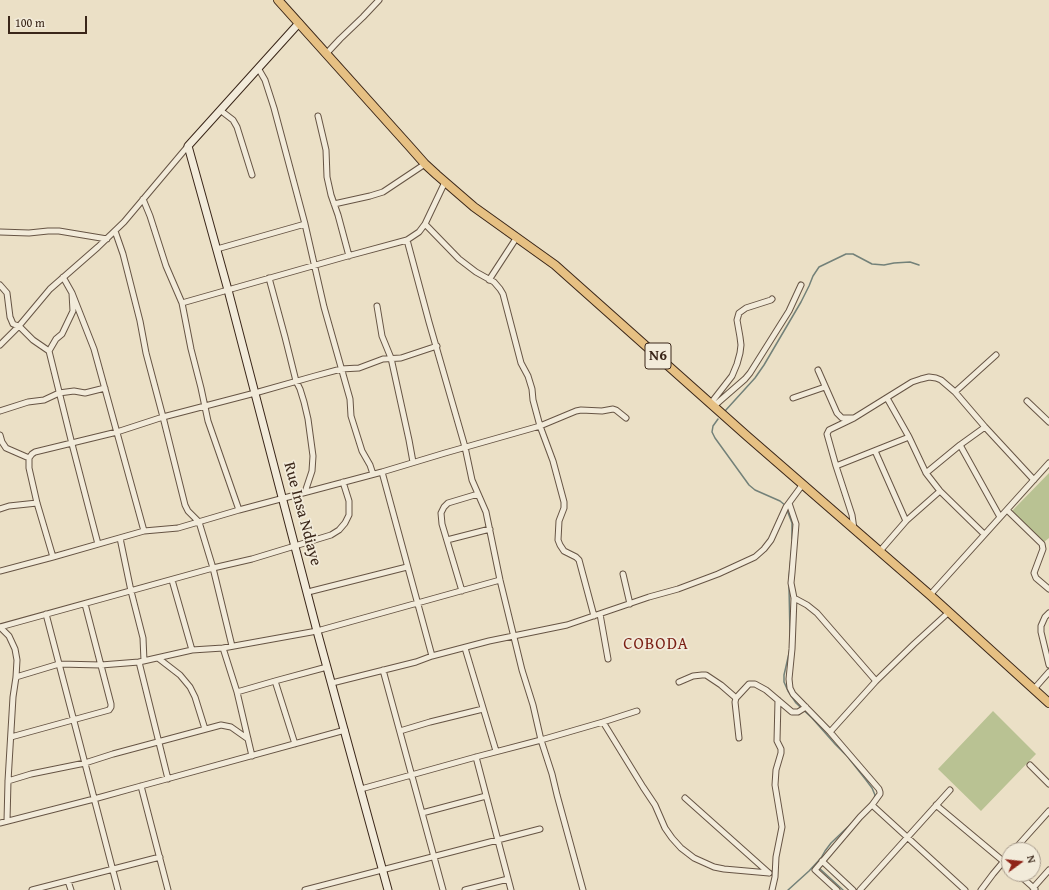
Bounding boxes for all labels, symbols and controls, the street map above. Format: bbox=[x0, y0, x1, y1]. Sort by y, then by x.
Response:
scale bar bbox=[10, 8, 89, 34]
text: 100 m bbox=[15, 14, 45, 31]
road number: N6 bbox=[645, 343, 671, 369]
street label: Rue Insa Ndiaye bbox=[279, 460, 325, 568]
district label: COBODA bbox=[623, 635, 689, 655]
north arrow bbox=[1001, 842, 1041, 882]
text: N bbox=[1023, 854, 1040, 865]

